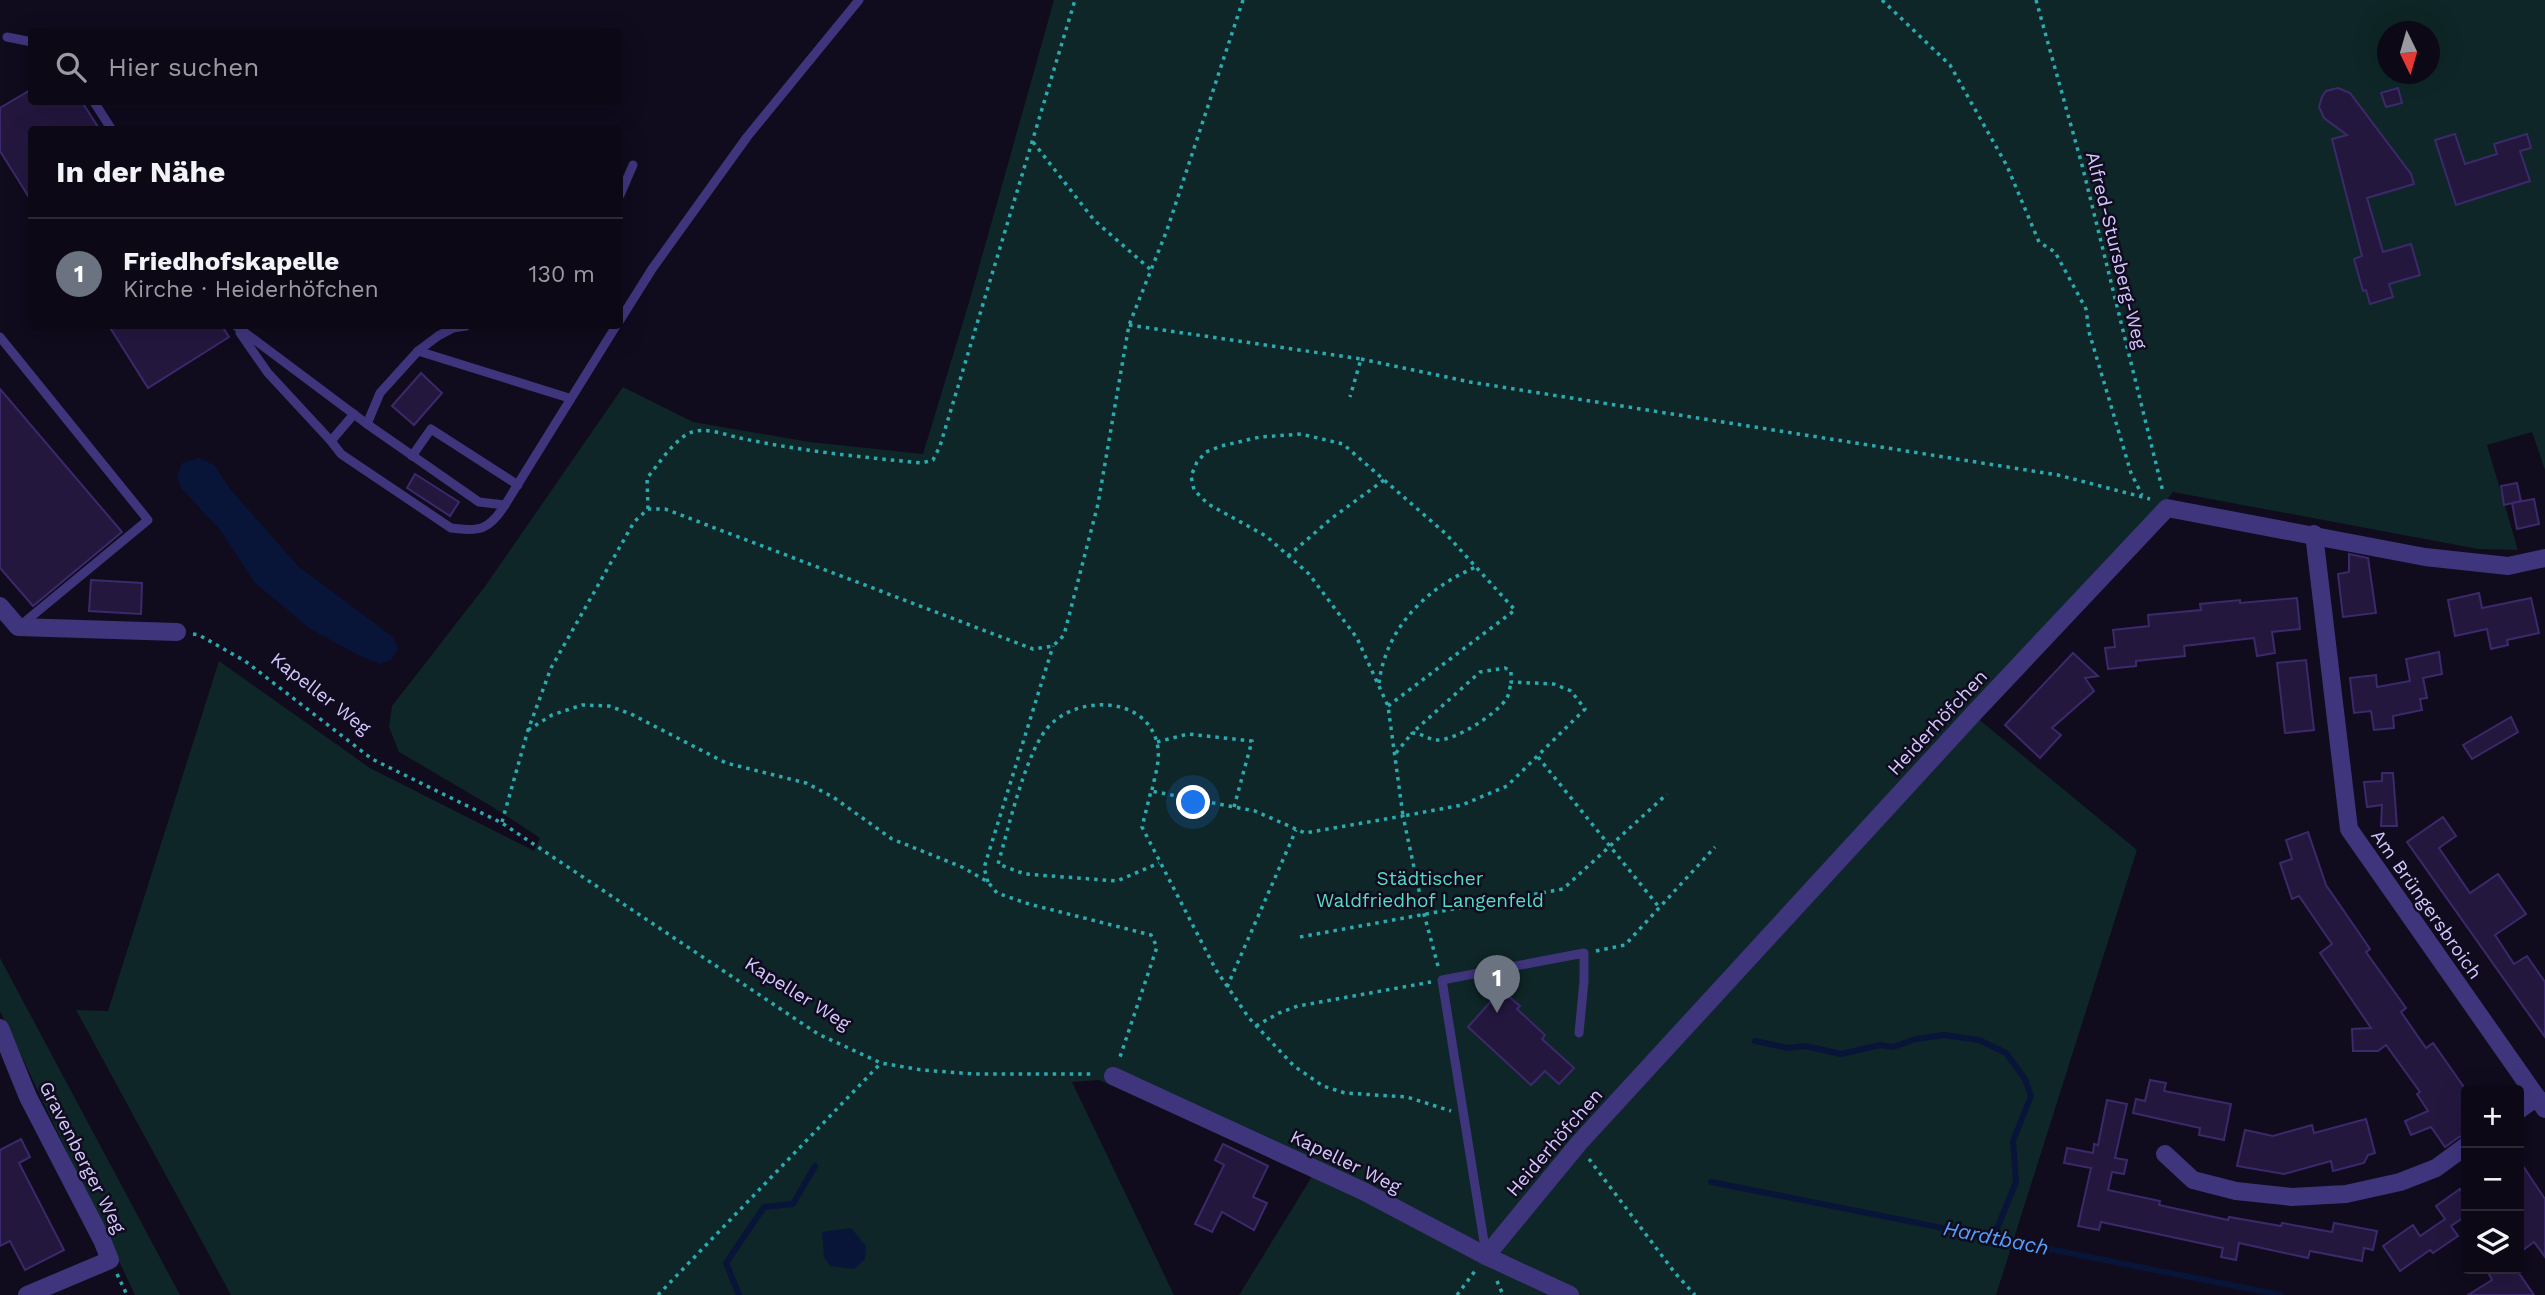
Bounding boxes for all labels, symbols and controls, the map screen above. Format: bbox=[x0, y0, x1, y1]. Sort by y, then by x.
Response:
north arrow bbox=[2377, 21, 2440, 84]
search box bbox=[28, 28, 623, 105]
icon: search bbox=[52, 48, 90, 86]
text: Hier suchen bbox=[108, 52, 259, 82]
street label: Alfred-Stursberg-Weg bbox=[2081, 149, 2152, 352]
text: In der Nähe bbox=[56, 154, 225, 189]
text: Friedhofskapelle bbox=[123, 246, 339, 276]
text: 1 bbox=[74, 261, 84, 288]
text: 130 m bbox=[529, 261, 595, 288]
text: Kirche · Heiderhöfchen bbox=[123, 276, 379, 303]
street label: Kapeller Weg bbox=[266, 647, 376, 740]
street label: Heiderhöfchen bbox=[1883, 665, 1992, 780]
your location bbox=[1176, 785, 1210, 819]
street label: Am Brüngersbroich bbox=[2366, 825, 2487, 984]
park label: Städtischer Waldfriedhof Langenfeld bbox=[1316, 867, 1544, 912]
street label: Kapeller Weg bbox=[741, 952, 856, 1036]
pin: 1 bbox=[1474, 955, 1520, 1013]
street label: Gravenberger Weg bbox=[34, 1077, 131, 1238]
street label: Heiderhöfchen bbox=[1501, 1084, 1608, 1201]
map controls bbox=[2461, 1085, 2524, 1274]
button: + bbox=[2461, 1085, 2524, 1148]
street label: Kapeller Weg bbox=[1287, 1125, 1406, 1199]
button: − bbox=[2461, 1148, 2524, 1211]
button: layers bbox=[2461, 1211, 2524, 1274]
water label: Hardtbach bbox=[1941, 1215, 2051, 1260]

